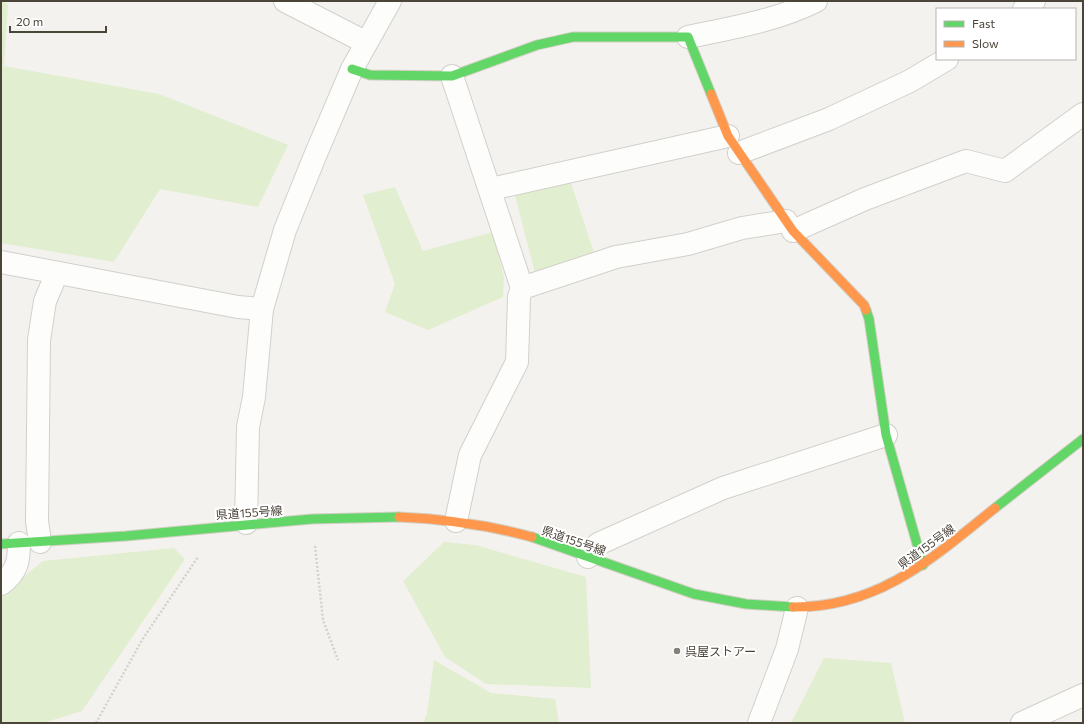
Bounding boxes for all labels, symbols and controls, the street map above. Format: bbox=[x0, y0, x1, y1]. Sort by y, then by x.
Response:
scale bar bbox=[10, 8, 106, 34]
legend bbox=[936, 8, 1076, 60]
text: 20 m bbox=[16, 14, 43, 28]
text: Fast bbox=[972, 16, 995, 30]
text: Slow bbox=[972, 36, 999, 50]
street label: 県道155号線 bbox=[215, 503, 283, 521]
street label: 県道155号線 bbox=[895, 521, 957, 571]
street label: 県道155号線 bbox=[540, 522, 608, 558]
place label: 呉屋ストアー bbox=[685, 644, 756, 658]
marker: 呉屋ストアー bbox=[672, 646, 682, 656]

